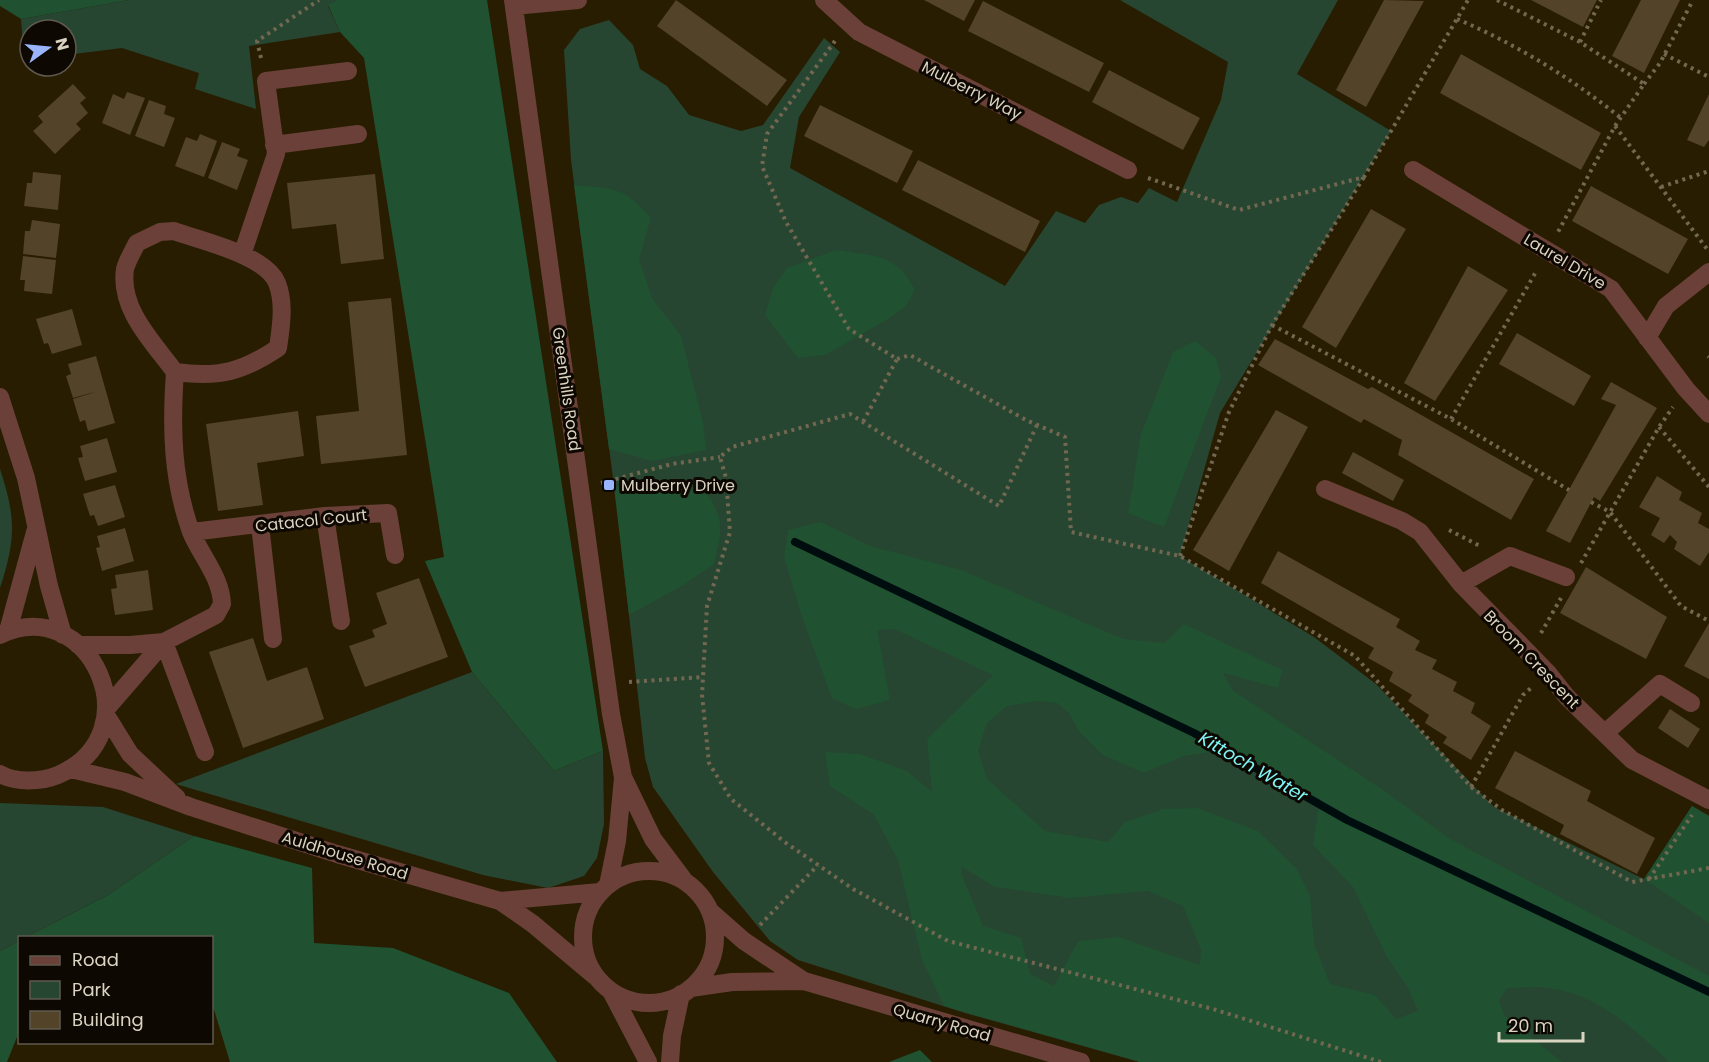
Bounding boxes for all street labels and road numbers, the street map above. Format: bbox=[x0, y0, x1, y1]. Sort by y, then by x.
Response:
street label: Mulberry Way bbox=[918, 55, 1026, 126]
street label: Laurel Drive bbox=[1519, 228, 1610, 295]
street label: Greenhills Road bbox=[546, 326, 587, 452]
street label: Catacol Court bbox=[254, 503, 368, 538]
street label: Broom Crescent bbox=[1478, 605, 1585, 714]
street label: Auldhouse Road bbox=[279, 825, 411, 886]
street label: Quarry Road bbox=[890, 998, 993, 1047]

